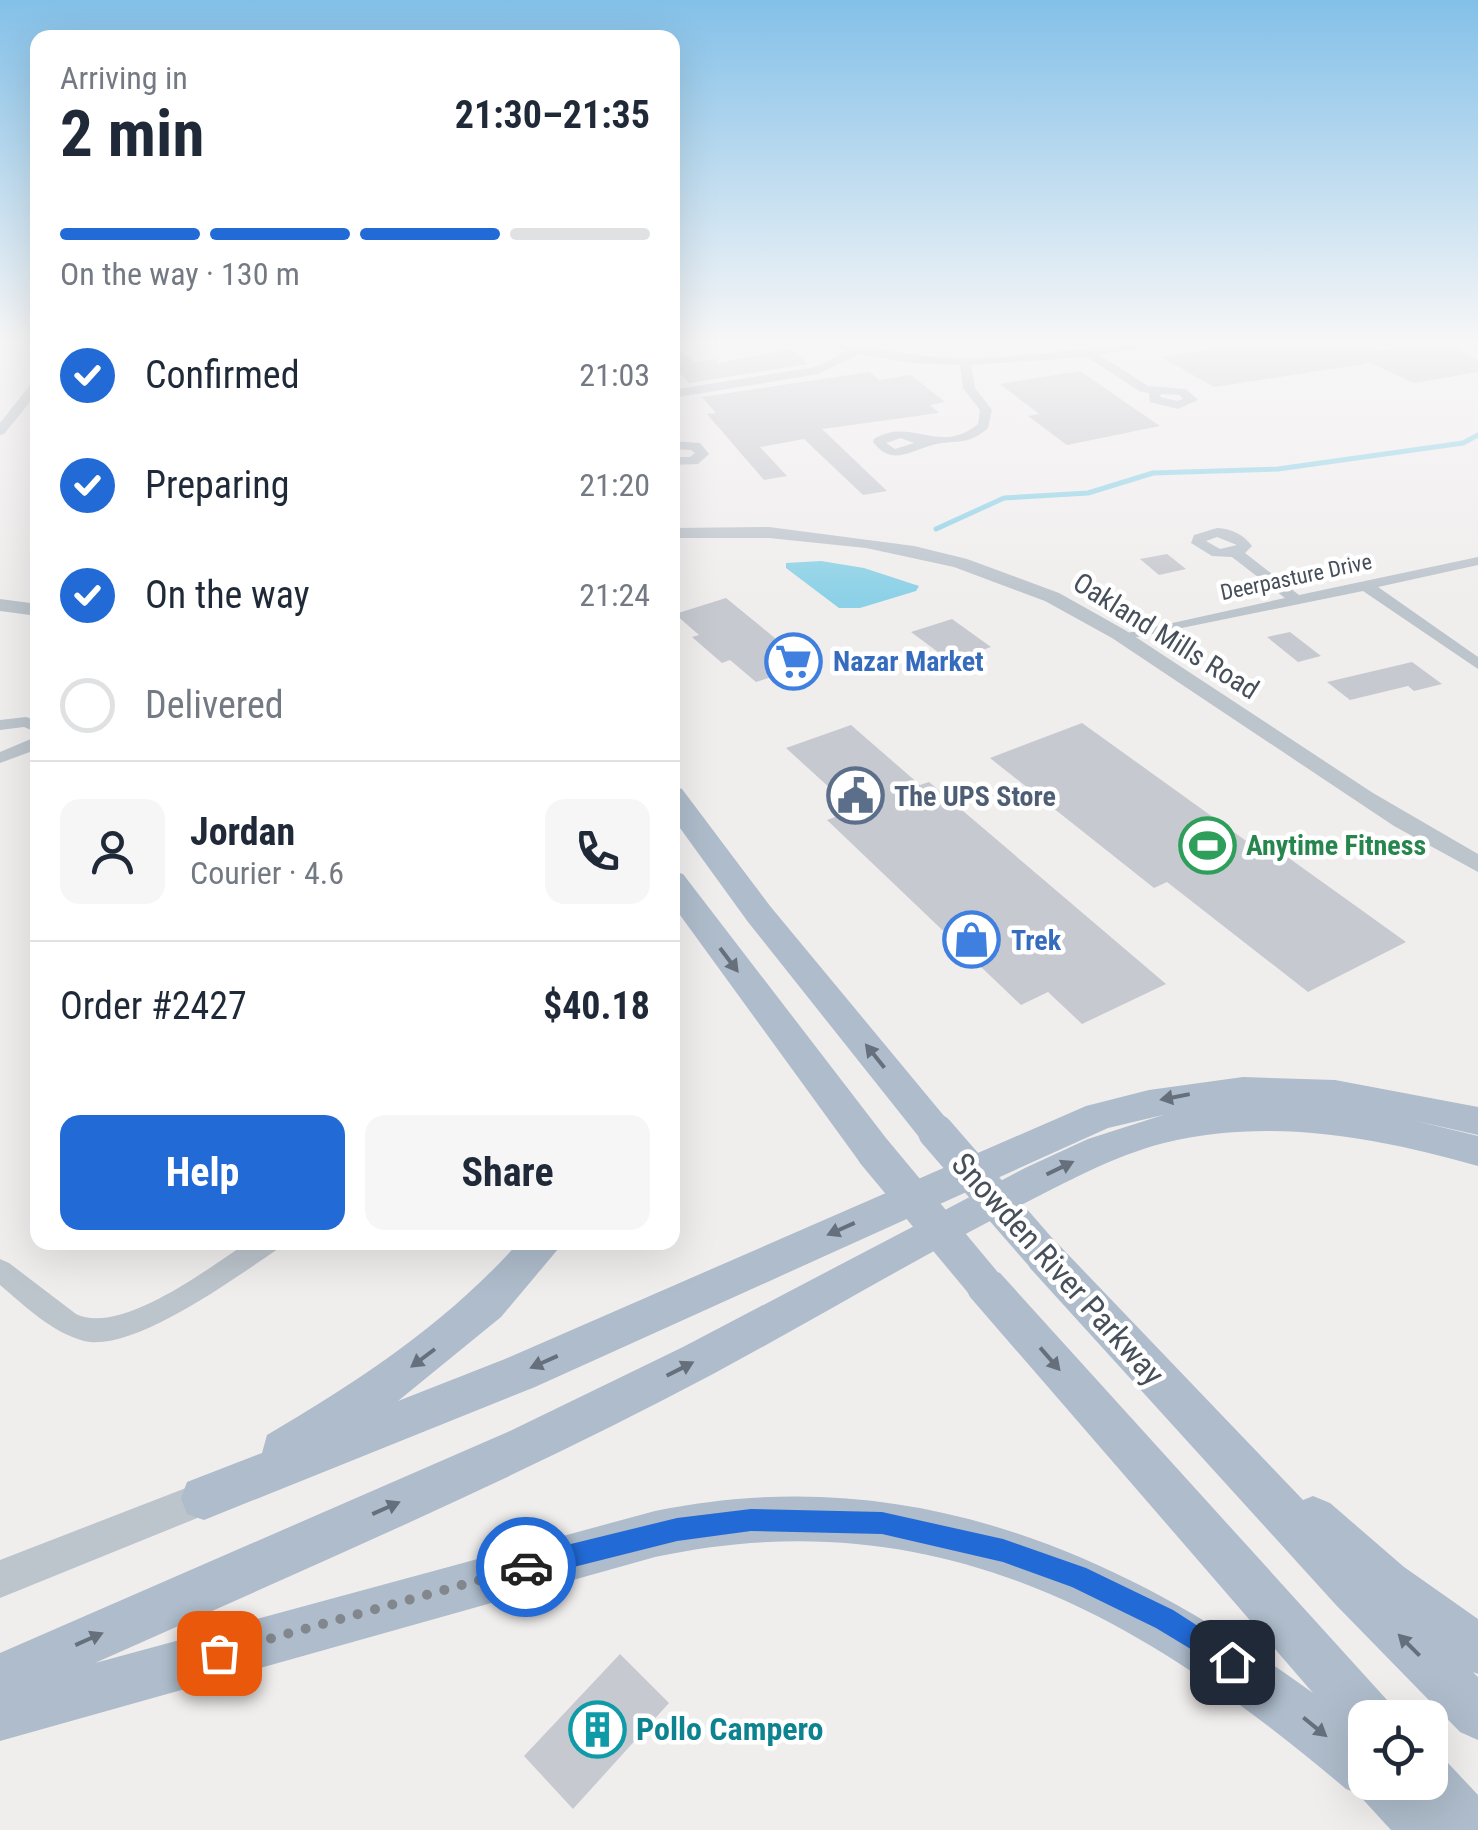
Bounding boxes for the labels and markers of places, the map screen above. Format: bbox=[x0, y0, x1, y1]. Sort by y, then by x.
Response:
supermarket icon: Nazar Market bbox=[764, 631, 824, 691]
place label: Nazar Market bbox=[833, 645, 984, 678]
public building icon: The UPS Store bbox=[825, 766, 885, 826]
place label: The UPS Store bbox=[894, 780, 1056, 813]
sports icon: Anytime Fitness bbox=[1177, 815, 1237, 875]
place label: Anytime Fitness bbox=[1246, 829, 1426, 862]
shop icon: Trek bbox=[942, 910, 1002, 970]
place label: Trek bbox=[1011, 924, 1062, 957]
pin bbox=[177, 1611, 262, 1696]
pin bbox=[1190, 1620, 1275, 1705]
building icon: Pollo Campero bbox=[567, 1699, 627, 1759]
place label: Pollo Campero bbox=[636, 1710, 824, 1748]

